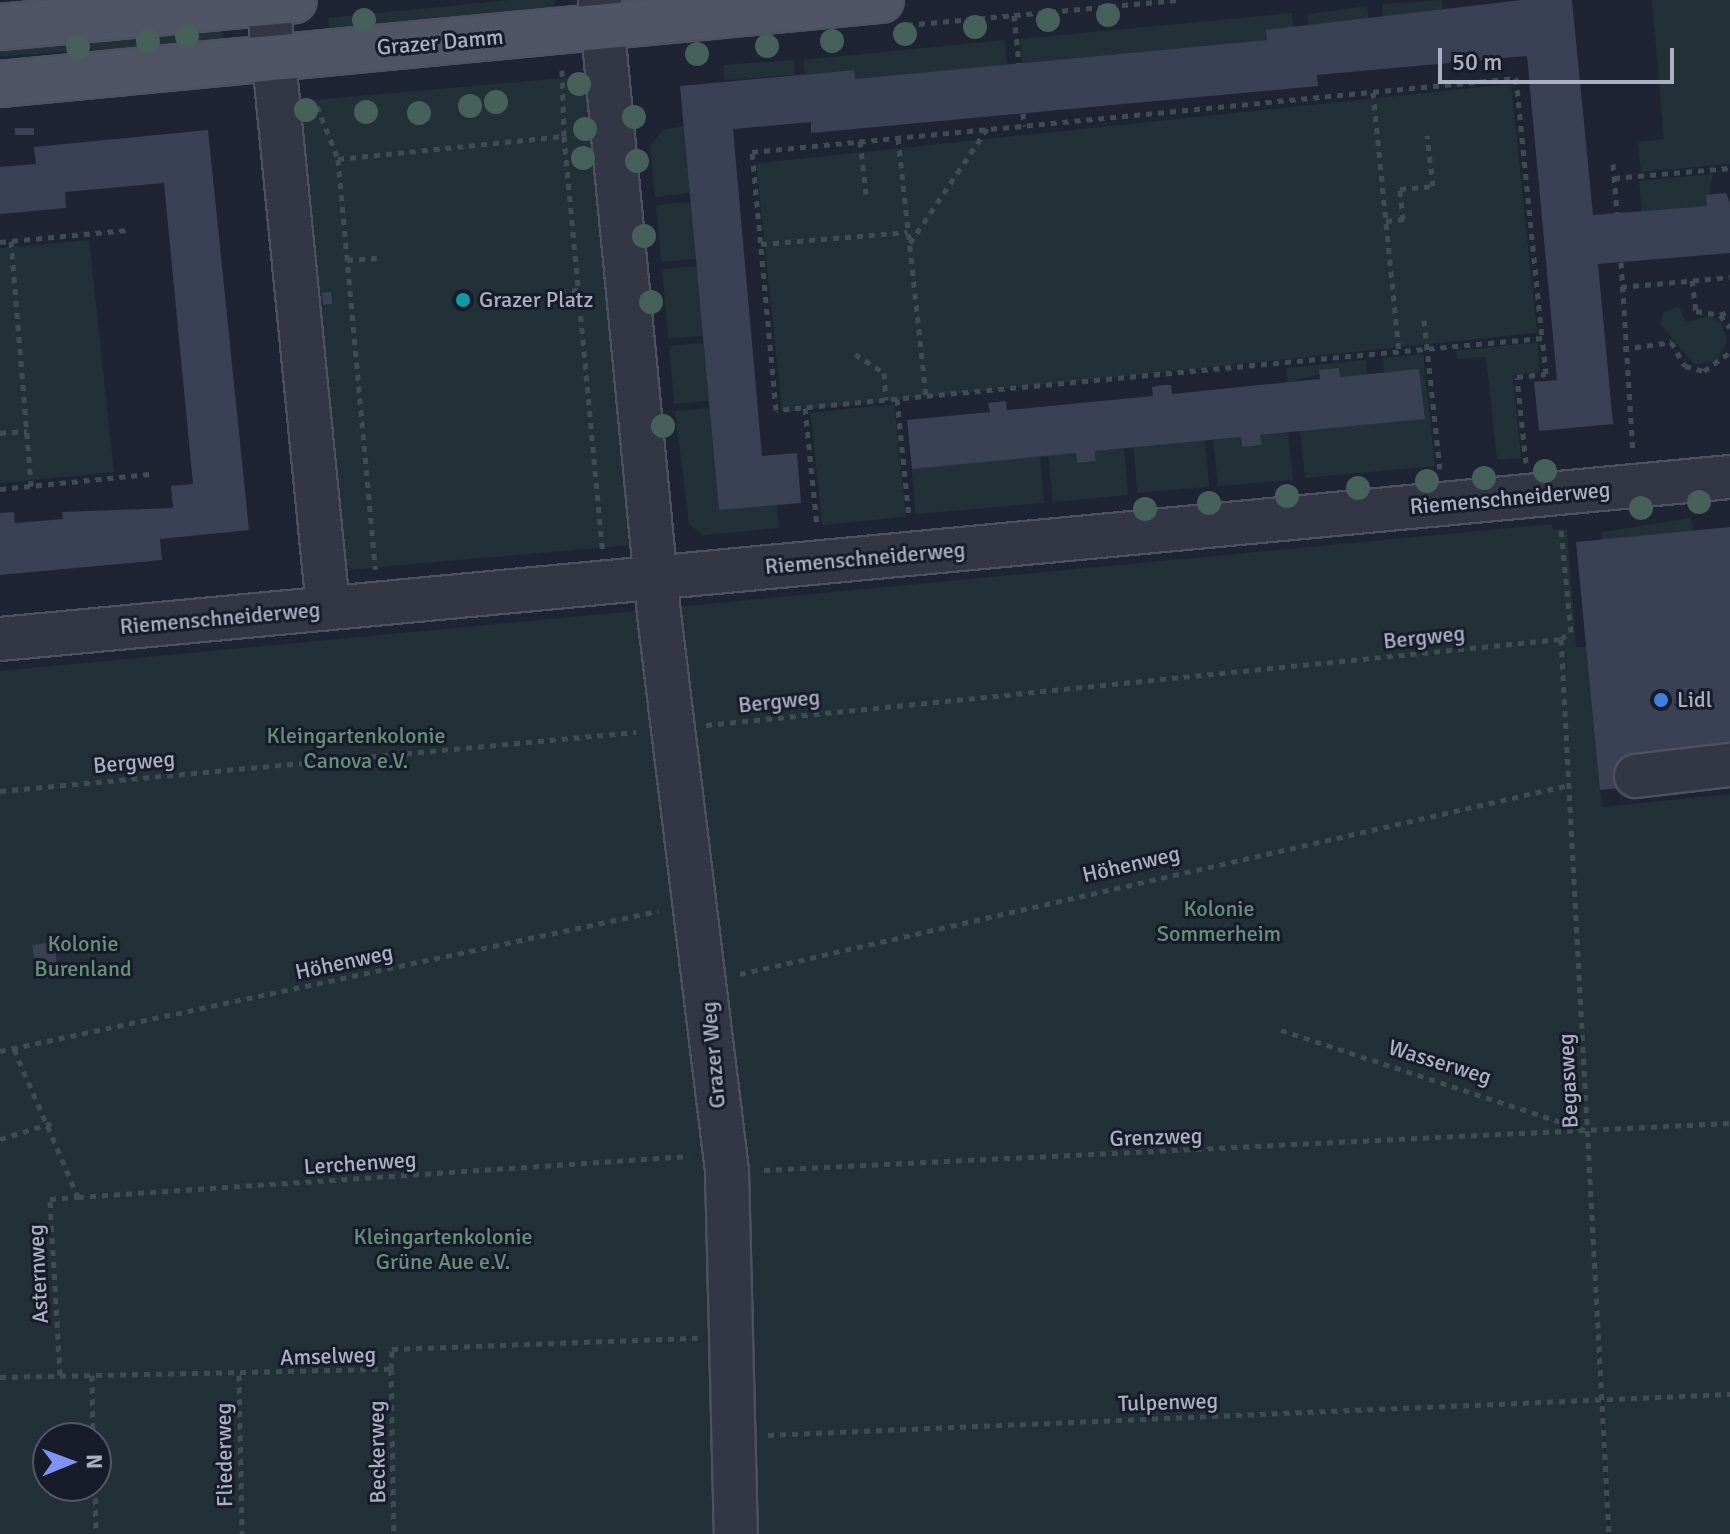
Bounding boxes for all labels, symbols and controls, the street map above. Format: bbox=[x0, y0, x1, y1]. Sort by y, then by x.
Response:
street label: Grazer Damm bbox=[376, 23, 504, 61]
scale bar bbox=[1442, 32, 1678, 82]
text: 50 m bbox=[1452, 47, 1502, 77]
place label: Grazer Platz bbox=[479, 287, 593, 313]
marker: Grazer Platz bbox=[454, 291, 472, 309]
street label: Riemenschneiderweg bbox=[1409, 476, 1611, 520]
street label: Riemenschneiderweg bbox=[764, 536, 966, 580]
street label: Riemenschneiderweg bbox=[119, 596, 321, 640]
street label: Bergweg bbox=[1382, 620, 1466, 654]
street label: Bergweg bbox=[737, 684, 821, 718]
place label: Lidl bbox=[1677, 687, 1712, 713]
marker: Lidl bbox=[1652, 691, 1670, 709]
park label: Kleingartenkolonie Canova e.V. bbox=[267, 722, 445, 774]
street label: Bergweg bbox=[92, 745, 176, 779]
street label: Höhenweg bbox=[1080, 840, 1182, 888]
park label: Kolonie Sommerheim bbox=[1157, 895, 1281, 946]
park label: Kolonie Burenland bbox=[34, 930, 132, 982]
street label: Höhenweg bbox=[293, 939, 395, 985]
street label: Grazer Weg bbox=[695, 1000, 731, 1110]
street label: Begasweg bbox=[1552, 1033, 1584, 1129]
street label: Wasserweg bbox=[1385, 1034, 1495, 1090]
street label: Grenzweg bbox=[1109, 1122, 1203, 1152]
street label: Lerchenweg bbox=[303, 1146, 417, 1180]
park label: Kleingartenkolonie Grüne Aue e.V. bbox=[354, 1223, 532, 1274]
street label: Asternweg bbox=[22, 1224, 54, 1324]
street label: Amselweg bbox=[279, 1341, 377, 1371]
street label: Tulpenweg bbox=[1118, 1387, 1218, 1417]
street label: Beckerweg bbox=[363, 1400, 391, 1504]
street label: Fliederweg bbox=[210, 1403, 238, 1507]
north arrow bbox=[32, 1422, 112, 1502]
text: N bbox=[81, 1454, 108, 1469]

